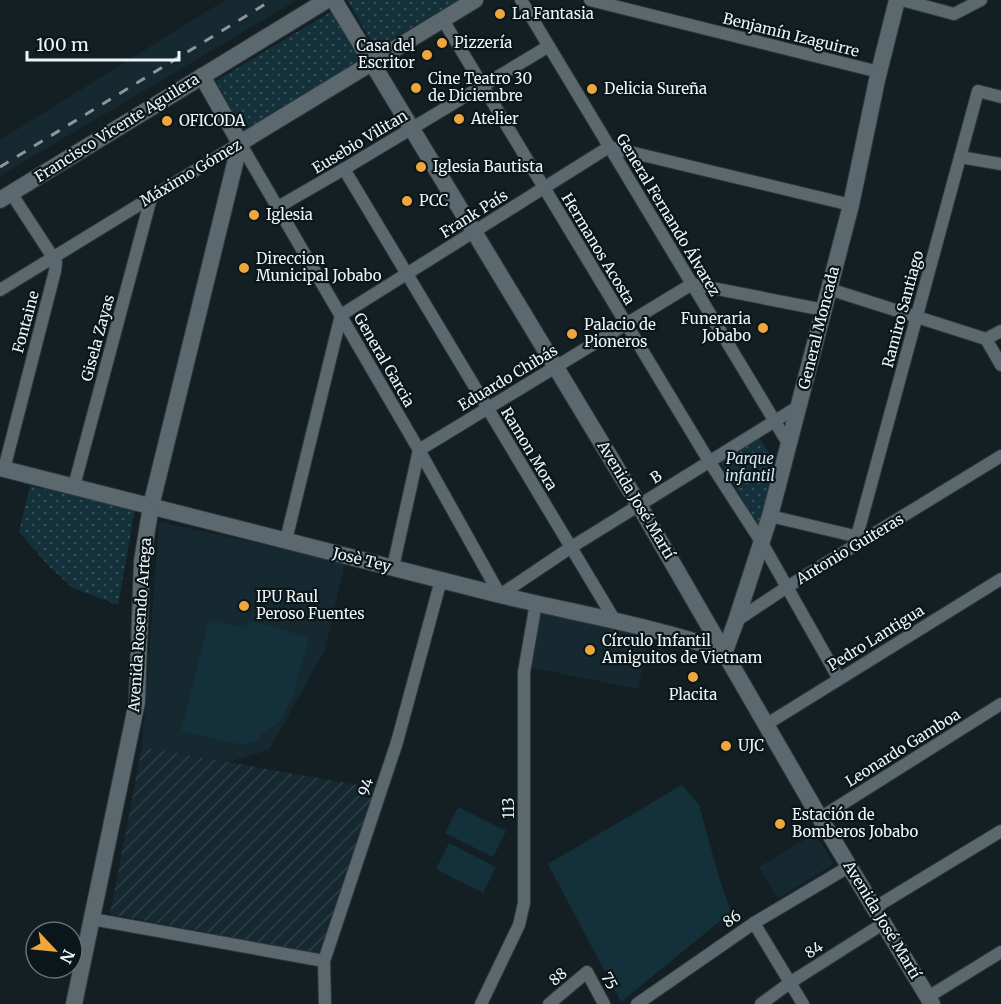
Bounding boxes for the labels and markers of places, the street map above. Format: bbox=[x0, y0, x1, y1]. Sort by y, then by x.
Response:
place label: La Fantasia bbox=[512, 4, 594, 23]
marker: La Fantasia bbox=[493, 7, 507, 21]
place label: Pizzería bbox=[454, 33, 512, 52]
place label: Casa del Escritor bbox=[356, 36, 415, 72]
marker: Pizzería bbox=[435, 36, 449, 50]
marker: Casa del Escritor bbox=[420, 48, 434, 62]
place label: Cine Teatro 30 de Diciembre bbox=[428, 69, 532, 105]
place label: Delicia Sureña bbox=[604, 79, 707, 98]
marker: Cine Teatro 30 de Diciembre bbox=[409, 81, 423, 95]
marker: Delicia Sureña bbox=[585, 82, 599, 96]
place label: Atelier bbox=[470, 109, 519, 128]
place label: OFICODA bbox=[179, 111, 246, 130]
marker: Atelier bbox=[452, 112, 466, 126]
marker: OFICODA bbox=[160, 114, 174, 128]
place label: Iglesia Bautista bbox=[433, 157, 543, 176]
marker: Iglesia Bautista bbox=[414, 160, 428, 174]
place label: PCC bbox=[419, 191, 449, 210]
marker: PCC bbox=[400, 194, 414, 208]
place label: Iglesia bbox=[266, 205, 313, 224]
marker: Iglesia bbox=[247, 208, 261, 222]
place label: Direccion Municipal Jobabo bbox=[256, 249, 382, 285]
marker: Direccion Municipal Jobabo bbox=[237, 261, 251, 275]
place label: Funeraria Jobabo bbox=[681, 309, 751, 345]
place label: Palacio de Pioneros bbox=[584, 315, 656, 351]
marker: Funeraria Jobabo bbox=[756, 321, 770, 335]
marker: Palacio de Pioneros bbox=[565, 327, 579, 341]
place label: IPU Raul Peroso Fuentes bbox=[256, 587, 365, 623]
marker: IPU Raul Peroso Fuentes bbox=[237, 599, 251, 613]
place label: Círculo Infantil Amiguitos de Vietnam bbox=[601, 631, 763, 667]
marker: Círculo Infantil Amiguitos de Vietnam bbox=[583, 643, 597, 657]
marker: Placita bbox=[686, 670, 700, 684]
place label: Placita bbox=[669, 685, 717, 704]
place label: UJC bbox=[738, 736, 764, 755]
marker: UJC bbox=[719, 739, 733, 753]
place label: Estación de Bomberos Jobabo bbox=[792, 805, 918, 841]
marker: Estación de Bomberos Jobabo bbox=[773, 817, 787, 831]

